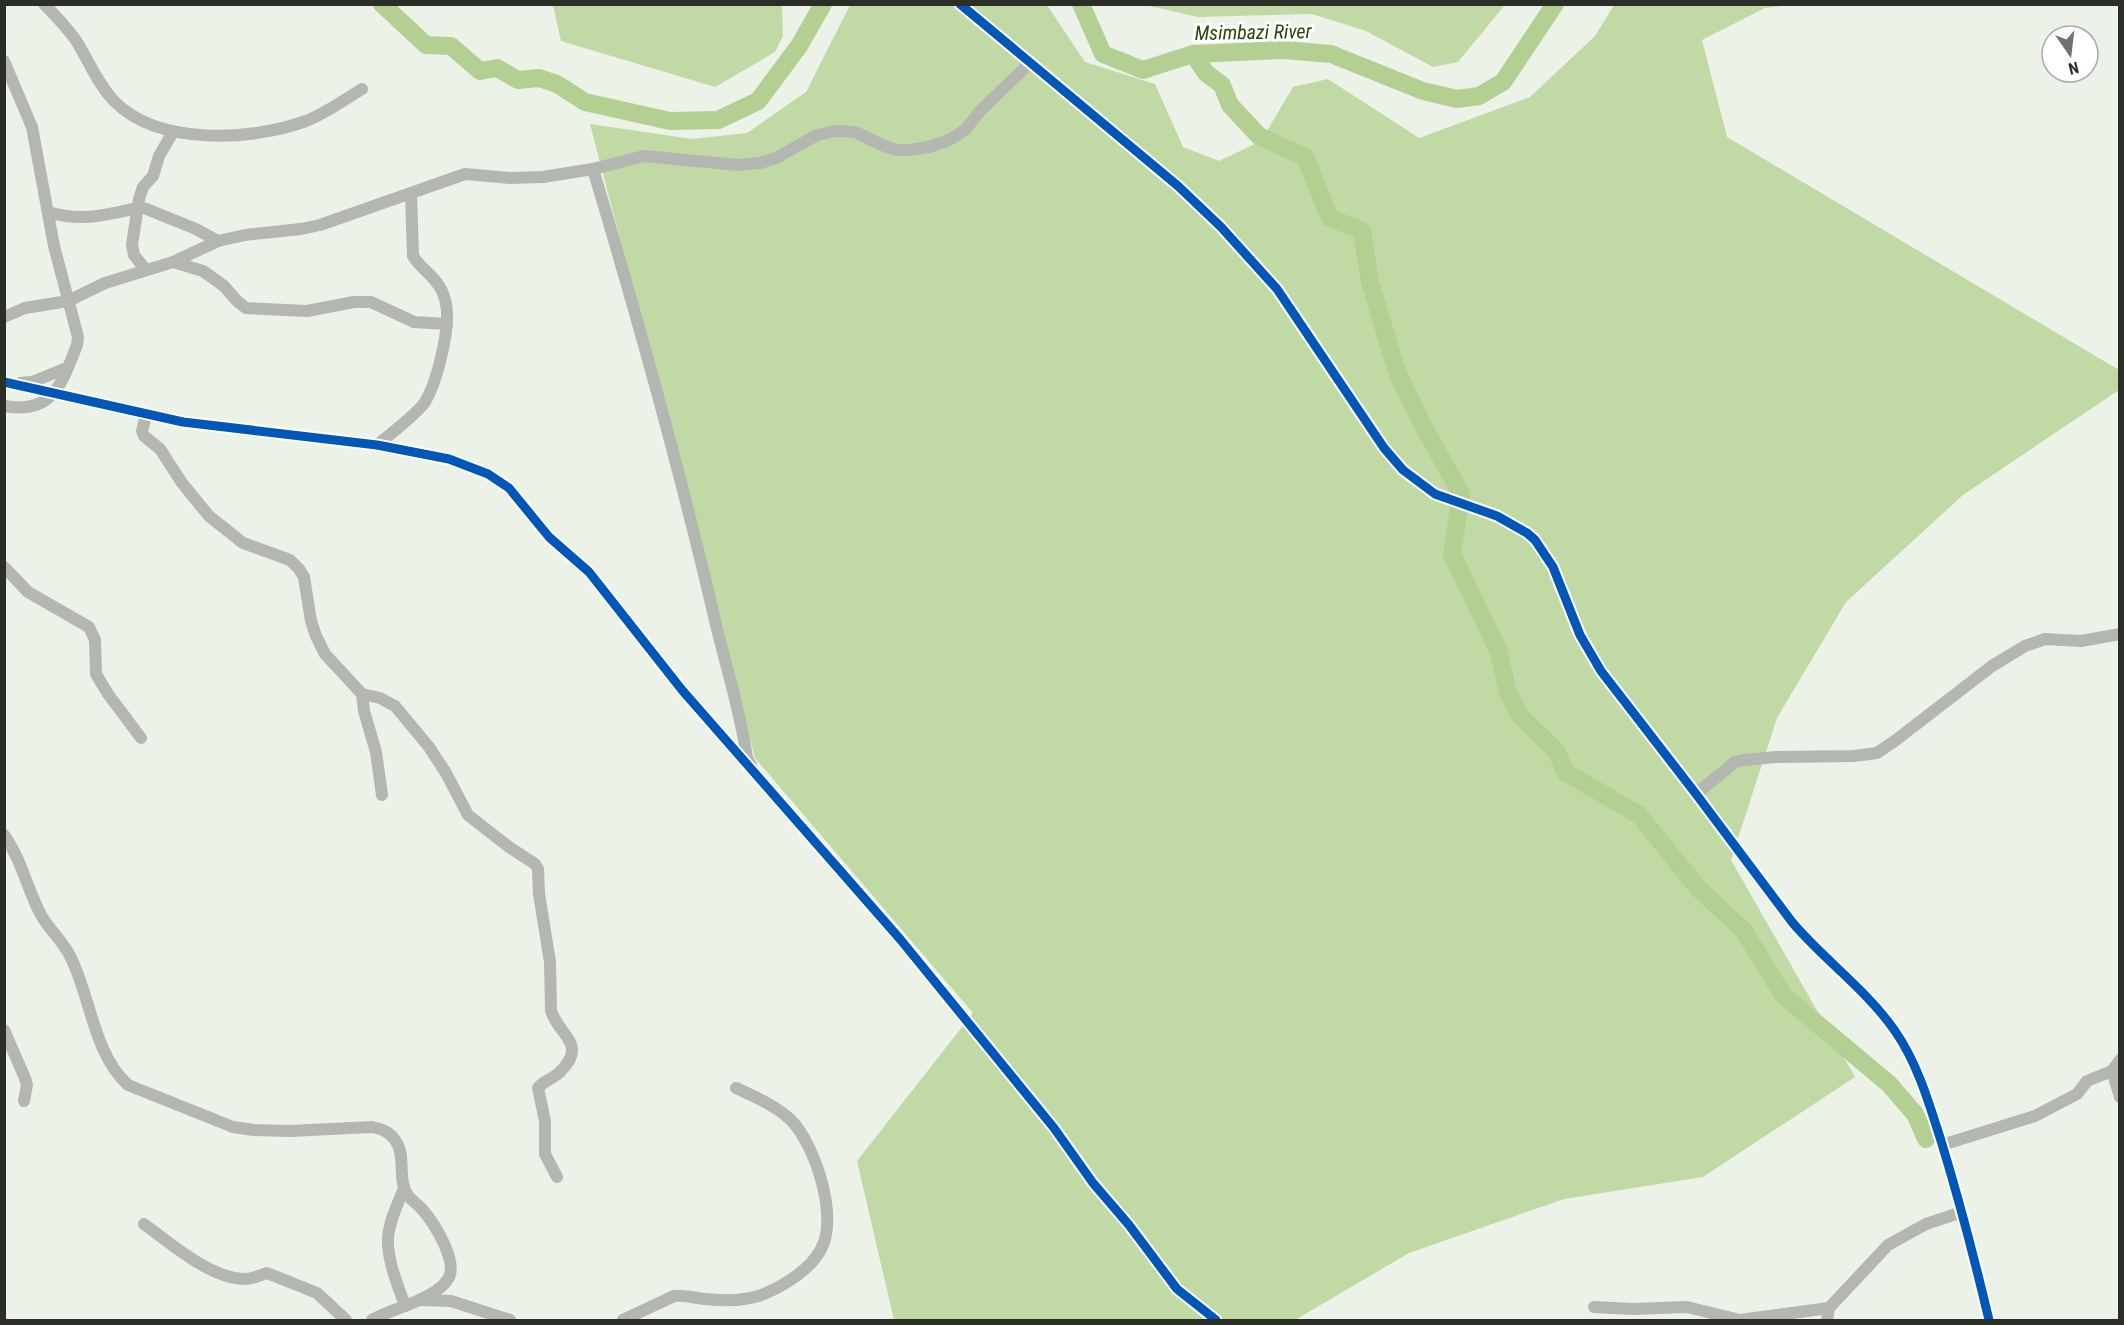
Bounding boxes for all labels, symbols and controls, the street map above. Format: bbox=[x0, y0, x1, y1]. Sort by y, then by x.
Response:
water label: Msimbazi River bbox=[1194, 19, 1313, 45]
north arrow bbox=[2040, 24, 2100, 84]
text: N bbox=[2066, 58, 2081, 78]

